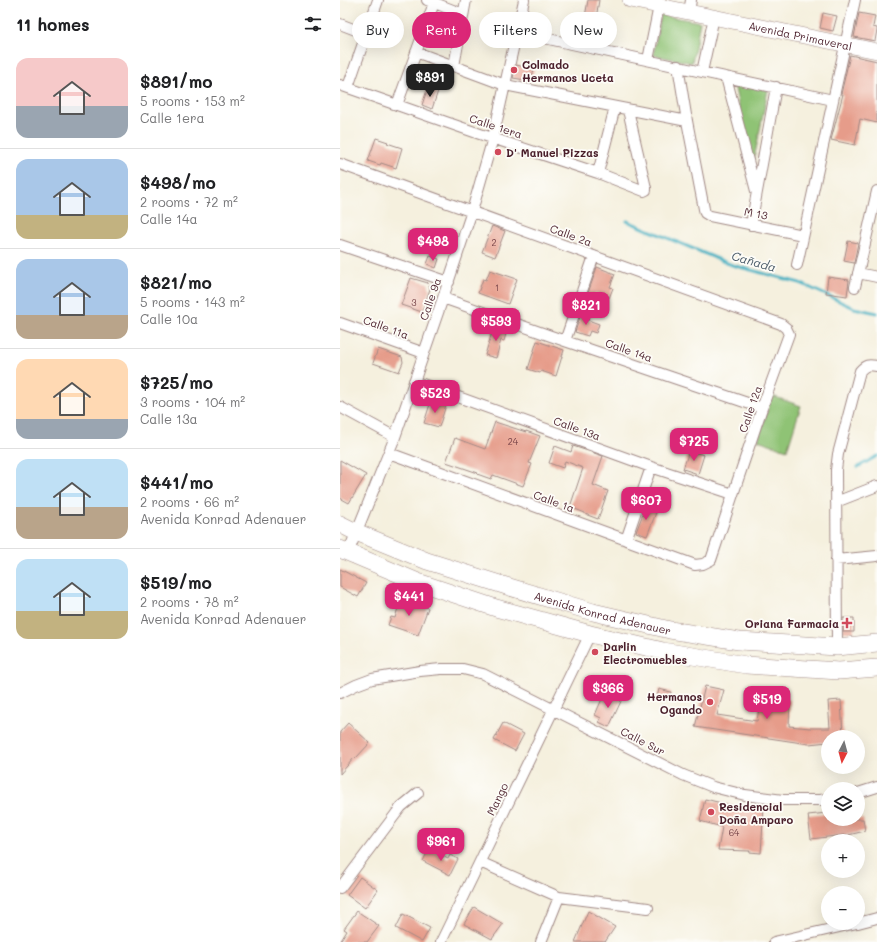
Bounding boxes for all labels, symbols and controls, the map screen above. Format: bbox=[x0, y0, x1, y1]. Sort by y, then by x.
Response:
chip: Buy bbox=[352, 12, 404, 48]
chip: Rent bbox=[412, 12, 471, 48]
chip: Filters bbox=[479, 12, 552, 48]
chip: New bbox=[560, 12, 617, 48]
text: 11 homes bbox=[16, 13, 90, 35]
icon: filters bbox=[302, 13, 324, 35]
street label: Avenida Primaveral bbox=[747, 17, 853, 53]
place label: Colmado Hermanos Uceta bbox=[522, 57, 614, 85]
pin: $891 bbox=[406, 64, 454, 98]
marker: Colmado Hermanos Uceta bbox=[509, 65, 519, 75]
text: $891 bbox=[415, 68, 445, 85]
text: $891/mo bbox=[140, 70, 213, 92]
icon: home bbox=[48, 74, 96, 122]
text: 5 rooms · 153 m² bbox=[140, 92, 245, 109]
text: Calle 1era bbox=[140, 109, 205, 126]
street label: Calle 1era bbox=[468, 110, 524, 142]
place label: D' Manuel Pizzas bbox=[506, 145, 599, 160]
marker: D' Manuel Pizzas bbox=[493, 147, 503, 157]
text: $498/mo bbox=[140, 171, 216, 193]
icon: home bbox=[48, 175, 96, 223]
text: 2 rooms · 72 m² bbox=[140, 193, 238, 210]
street label: M 13 bbox=[743, 203, 770, 223]
text: Calle 14a bbox=[140, 210, 198, 227]
street label: Calle 2a bbox=[548, 221, 594, 250]
pin: $498 bbox=[409, 228, 457, 262]
text: $498 bbox=[417, 232, 449, 249]
house number: 2 bbox=[491, 237, 497, 248]
water label: Cañada bbox=[730, 247, 778, 275]
text: $821/mo bbox=[140, 271, 212, 293]
icon: home bbox=[48, 275, 96, 323]
street label: Calle 9a bbox=[416, 276, 444, 322]
house number: 1 bbox=[495, 282, 499, 293]
pin: $821 bbox=[562, 292, 610, 326]
text: 5 rooms · 143 m² bbox=[140, 293, 245, 310]
text: $821 bbox=[571, 296, 601, 313]
house number: 3 bbox=[411, 297, 417, 308]
pin: $593 bbox=[472, 308, 520, 342]
text: Calle 10a bbox=[140, 310, 198, 327]
street label: Calle 11a bbox=[361, 312, 411, 342]
text: $593 bbox=[480, 312, 512, 329]
street label: Calle 14a bbox=[603, 335, 655, 365]
text: $725/mo bbox=[140, 371, 213, 393]
icon: home bbox=[48, 375, 96, 423]
pin: $523 bbox=[411, 380, 459, 414]
text: $523 bbox=[420, 384, 450, 401]
street label: Calle 12a bbox=[735, 384, 765, 434]
text: 3 rooms · 104 m² bbox=[140, 393, 245, 410]
text: Calle 13a bbox=[140, 410, 198, 427]
street label: Calle 13a bbox=[552, 413, 603, 443]
pin: $725 bbox=[670, 428, 718, 462]
text: $725 bbox=[679, 432, 709, 449]
house number: 24 bbox=[508, 436, 519, 447]
text: $441/mo bbox=[140, 471, 213, 493]
icon: home bbox=[48, 475, 96, 523]
street label: Calle 1a bbox=[532, 487, 577, 515]
pin: $607 bbox=[622, 487, 670, 521]
text: $607 bbox=[630, 491, 662, 508]
text: 2 rooms · 66 m² bbox=[140, 493, 239, 510]
text: Avenida Konrad Adenauer bbox=[140, 510, 306, 527]
text: $519/mo bbox=[140, 571, 212, 593]
icon: home bbox=[48, 575, 96, 623]
pin: $441 bbox=[385, 583, 433, 617]
text: $441 bbox=[394, 587, 424, 604]
street label: Avenida Konrad Adenauer bbox=[533, 587, 673, 638]
text: 2 rooms · 78 m² bbox=[140, 593, 239, 610]
text: Avenida Konrad Adenauer bbox=[140, 610, 306, 627]
place label: Oriana Farmacia bbox=[745, 616, 839, 631]
marker: Oriana Farmacia bbox=[842, 618, 852, 628]
place label: Darlin Electromuebles bbox=[603, 639, 688, 667]
marker: Darlin Electromuebles bbox=[590, 647, 600, 657]
pin: $366 bbox=[584, 675, 632, 709]
text: $366 bbox=[592, 679, 624, 696]
pin: $519 bbox=[743, 686, 791, 720]
place label: Hermanos Ogando bbox=[647, 689, 702, 717]
text: $519 bbox=[752, 690, 782, 707]
marker: Hermanos Ogando bbox=[705, 697, 715, 707]
street label: Calle Sur bbox=[618, 723, 668, 759]
north arrow bbox=[821, 730, 865, 774]
map controls bbox=[821, 730, 865, 930]
street label: Mango bbox=[483, 780, 512, 818]
button: layers bbox=[821, 782, 865, 826]
place label: Residencial Doña Amparo bbox=[719, 799, 793, 827]
marker: Residencial Doña Amparo bbox=[706, 807, 716, 817]
house number: 64 bbox=[729, 827, 740, 838]
pin: $961 bbox=[417, 828, 465, 862]
text: $961 bbox=[426, 832, 456, 849]
button: + bbox=[821, 834, 865, 878]
button: − bbox=[821, 886, 865, 930]

